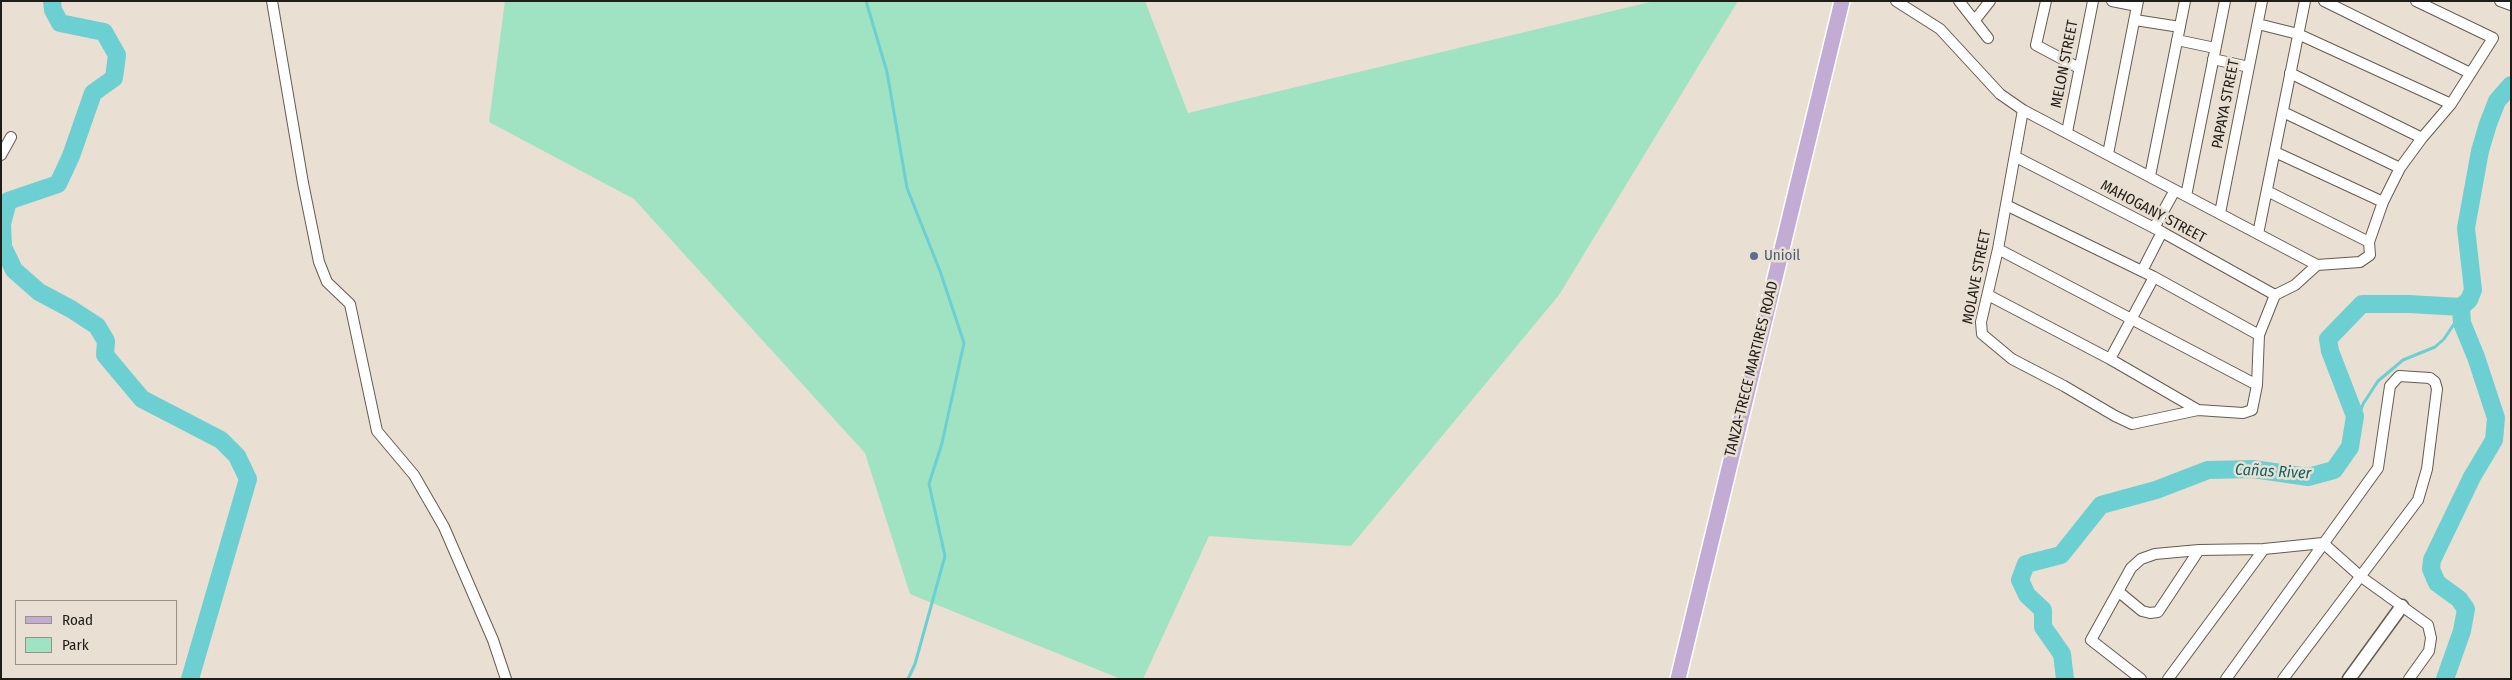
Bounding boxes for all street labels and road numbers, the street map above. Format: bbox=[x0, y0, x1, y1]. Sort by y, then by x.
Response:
street label: MELON STREET bbox=[2048, 19, 2082, 109]
street label: PAPAYA STREET bbox=[2209, 58, 2243, 150]
street label: MAHOGANY STREET bbox=[2097, 177, 2209, 247]
street label: MOLAVE STREET bbox=[1959, 228, 1995, 326]
street label: TANZA-TRECE MARTIRES ROAD bbox=[1721, 279, 1783, 459]

